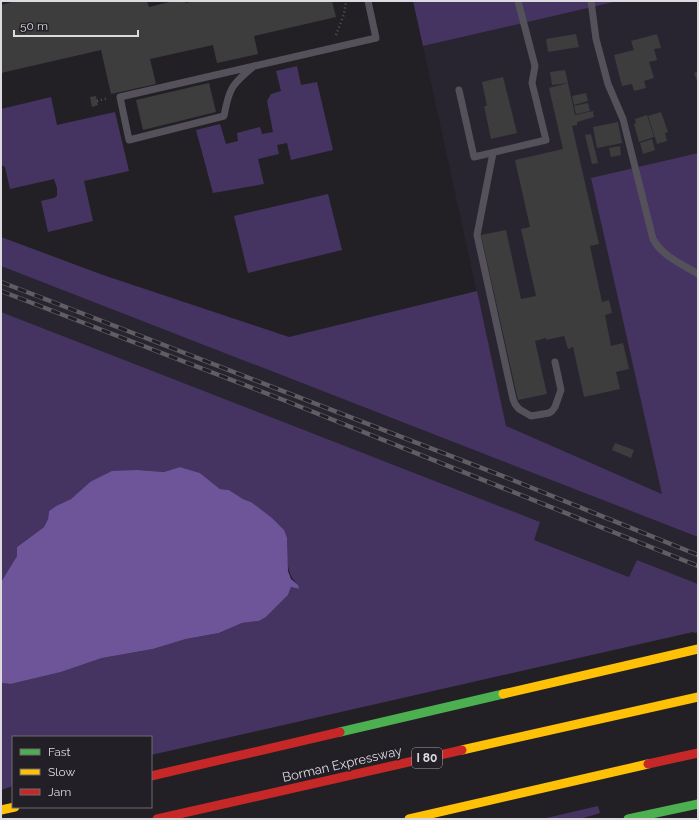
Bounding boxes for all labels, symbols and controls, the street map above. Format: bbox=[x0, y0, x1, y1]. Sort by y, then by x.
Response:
scale bar bbox=[14, 12, 138, 38]
text: 50 m bbox=[20, 19, 48, 33]
legend bbox=[12, 736, 152, 808]
street label: Borman Expressway bbox=[281, 743, 403, 785]
text: Fast bbox=[48, 745, 71, 759]
road number: I 80 bbox=[412, 748, 442, 768]
text: Slow bbox=[48, 765, 75, 779]
text: Jam bbox=[48, 785, 71, 799]

